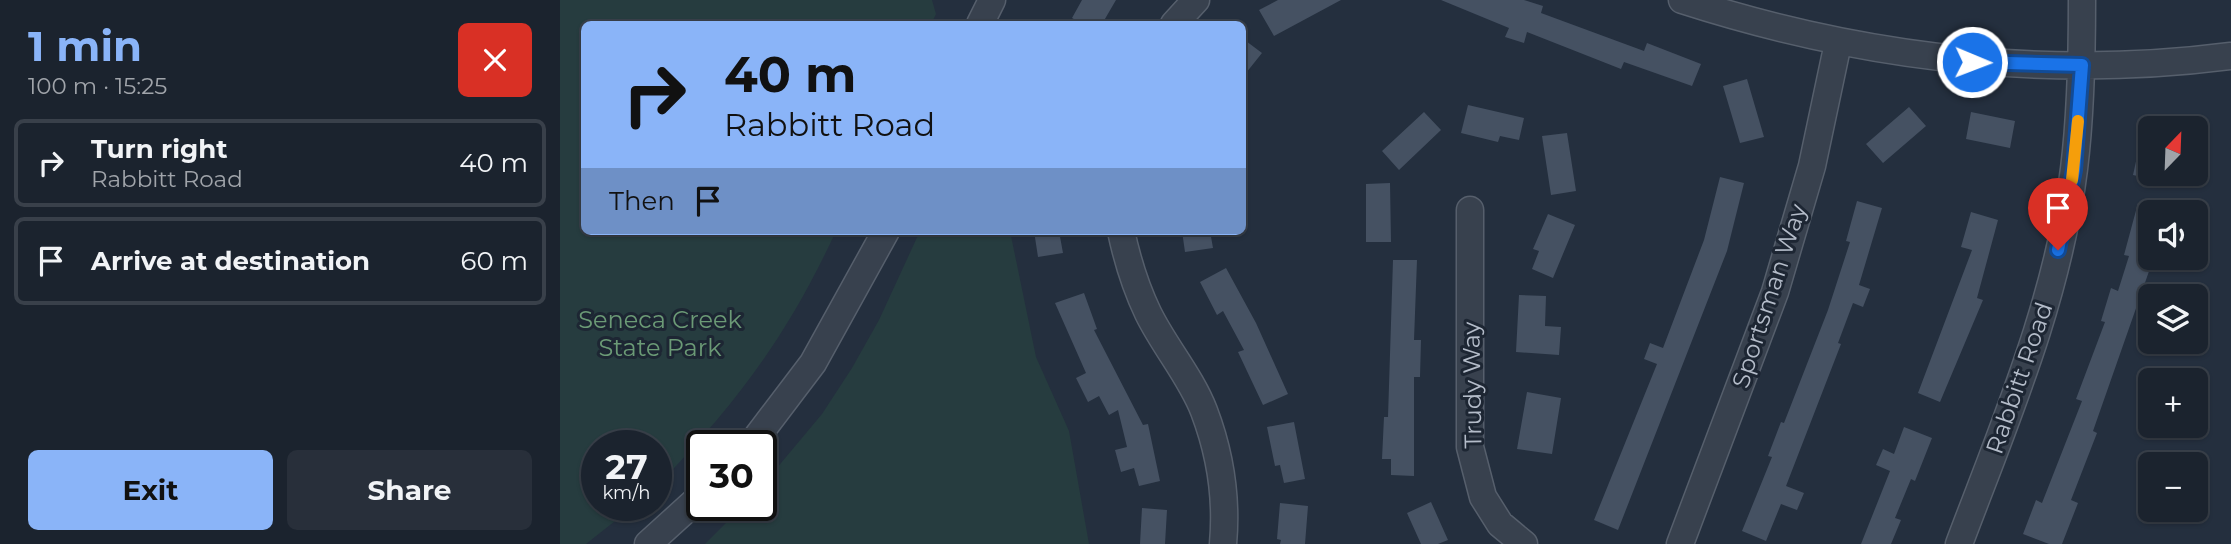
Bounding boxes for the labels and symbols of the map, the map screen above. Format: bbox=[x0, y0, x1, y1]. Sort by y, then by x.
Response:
position arrow bbox=[1935, 25, 2009, 99]
north arrow bbox=[2138, 116, 2208, 186]
pin bbox=[2028, 178, 2088, 250]
street label: Sportsman Way bbox=[1726, 200, 1812, 392]
street label: Rabbitt Road bbox=[1980, 298, 2058, 458]
park label: Seneca Creek State Park bbox=[578, 305, 742, 362]
street label: Trudy Way bbox=[1456, 321, 1488, 449]
speed limit sign: 30 bbox=[686, 430, 777, 521]

